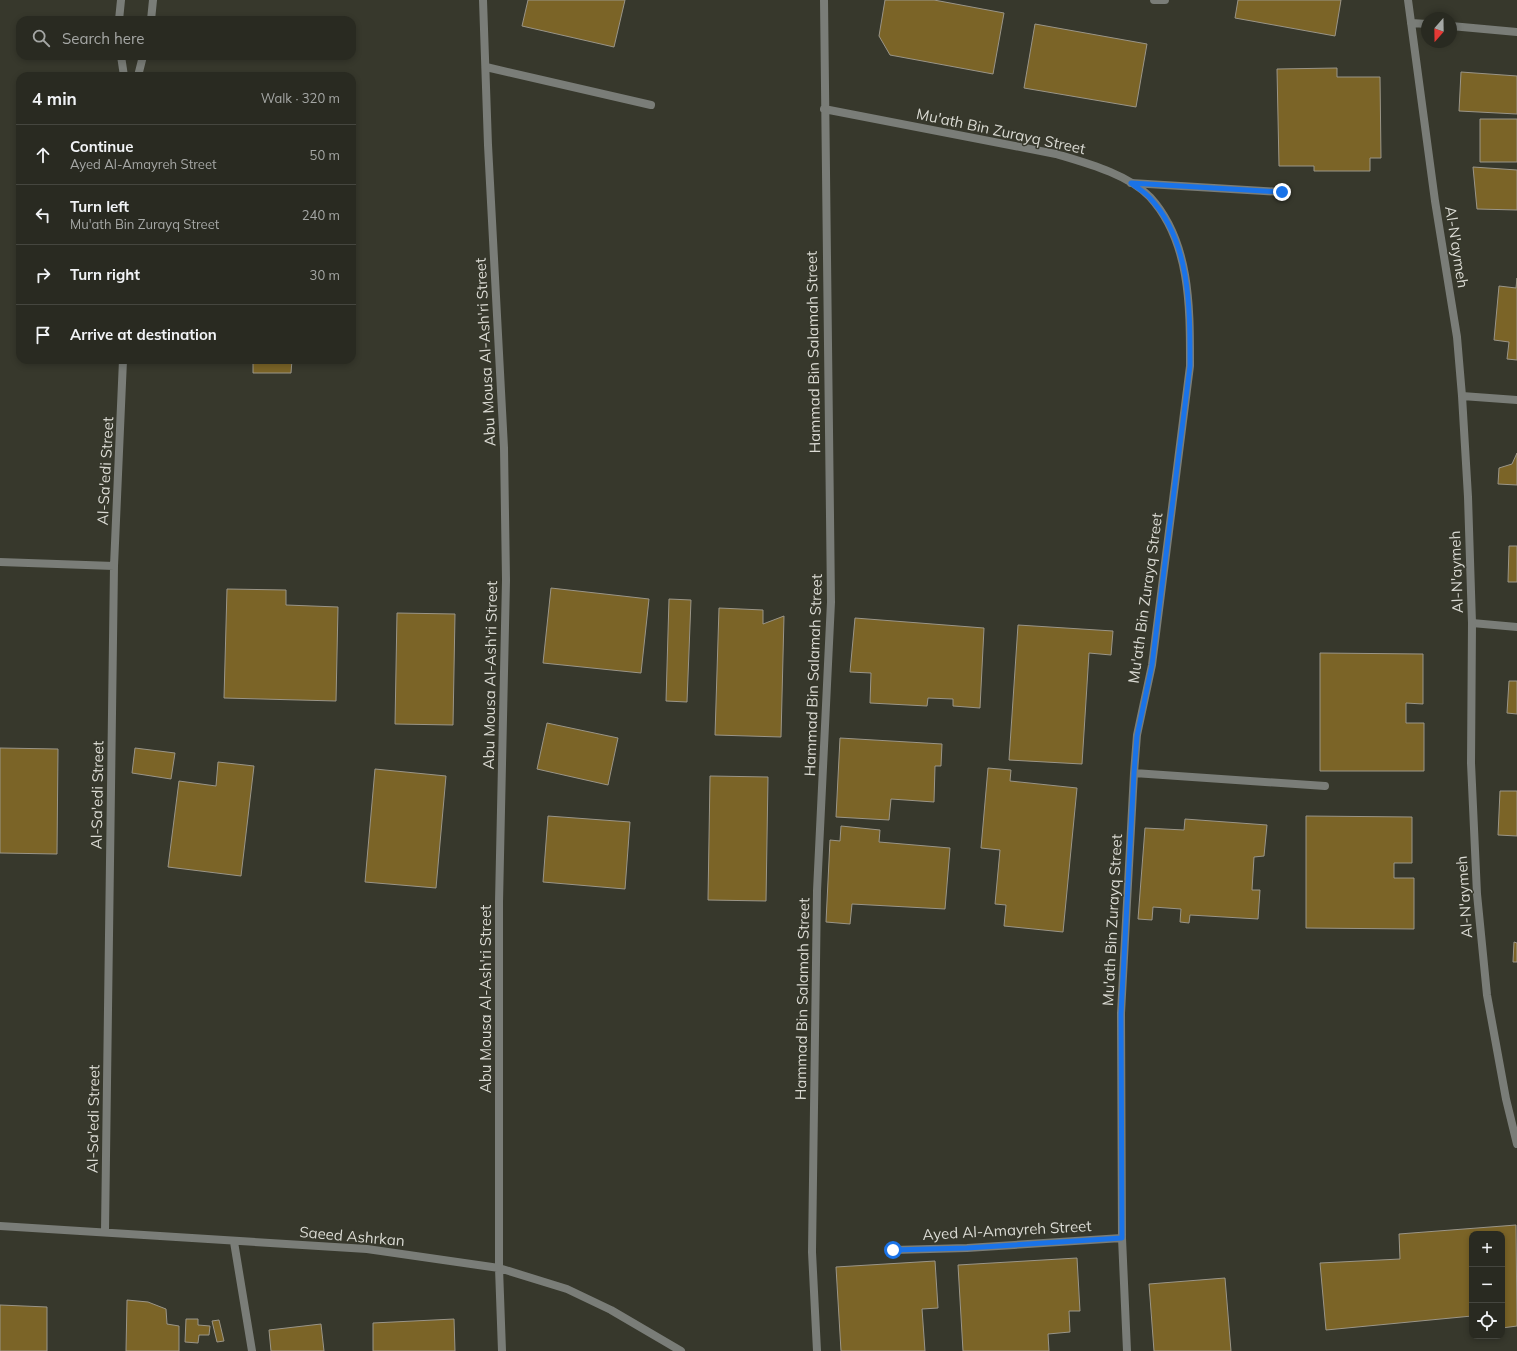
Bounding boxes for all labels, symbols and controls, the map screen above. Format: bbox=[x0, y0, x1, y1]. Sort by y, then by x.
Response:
north arrow bbox=[1421, 12, 1457, 48]
search box bbox=[16, 16, 356, 60]
icon: search bbox=[30, 27, 52, 49]
text: Search here bbox=[62, 29, 144, 48]
text: 4 min bbox=[32, 88, 77, 109]
text: Walk · 320 m bbox=[261, 90, 340, 106]
street label: Mu'ath Bin Zurayq Street bbox=[915, 104, 1087, 158]
text: Continue bbox=[70, 137, 133, 156]
icon: ahead bbox=[32, 144, 54, 166]
text: 50 m bbox=[310, 147, 340, 163]
text: Ayed Al-Amayreh Street bbox=[70, 156, 217, 172]
route end bbox=[1273, 183, 1291, 201]
text: Turn left bbox=[70, 197, 129, 216]
icon: left bbox=[32, 204, 54, 226]
street label: Al-N'aymeh bbox=[1441, 205, 1473, 289]
text: 240 m bbox=[302, 207, 340, 223]
text: Mu'ath Bin Zurayq Street bbox=[70, 216, 219, 232]
street label: Hammad Bin Salamah Street bbox=[802, 251, 824, 453]
street label: Abu Mousa Al-Ash'ri Street bbox=[471, 257, 499, 447]
icon: right bbox=[32, 264, 54, 286]
text: Turn right bbox=[70, 265, 140, 284]
text: 30 m bbox=[310, 267, 340, 283]
icon: arrive bbox=[32, 324, 54, 346]
text: Arrive at destination bbox=[70, 325, 217, 344]
street label: Al-Sa'edi Street bbox=[93, 416, 117, 526]
street label: Mu'ath Bin Zurayq Street bbox=[1124, 511, 1166, 685]
street label: Al-N'aymeh bbox=[1445, 530, 1467, 614]
street label: Hammad Bin Salamah Street bbox=[800, 573, 826, 777]
street label: Abu Mousa Al-Ash'ri Street bbox=[479, 581, 501, 769]
street label: Al-Sa'edi Street bbox=[87, 741, 107, 849]
street label: Mu'ath Bin Zurayq Street bbox=[1098, 833, 1126, 1007]
street label: Al-N'aymeh bbox=[1452, 855, 1476, 939]
street label: Hammad Bin Salamah Street bbox=[791, 898, 813, 1100]
street label: Abu Mousa Al-Ash'ri Street bbox=[476, 905, 495, 1093]
street label: Al-Sa'edi Street bbox=[83, 1065, 103, 1173]
street label: Ayed Al-Amayreh Street bbox=[922, 1216, 1092, 1244]
street label: Saeed Ashrkan bbox=[299, 1222, 405, 1250]
map controls bbox=[1469, 1231, 1505, 1339]
button: + bbox=[1469, 1231, 1505, 1267]
route start bbox=[884, 1241, 902, 1259]
button: − bbox=[1469, 1267, 1505, 1303]
button: locate bbox=[1469, 1303, 1505, 1339]

